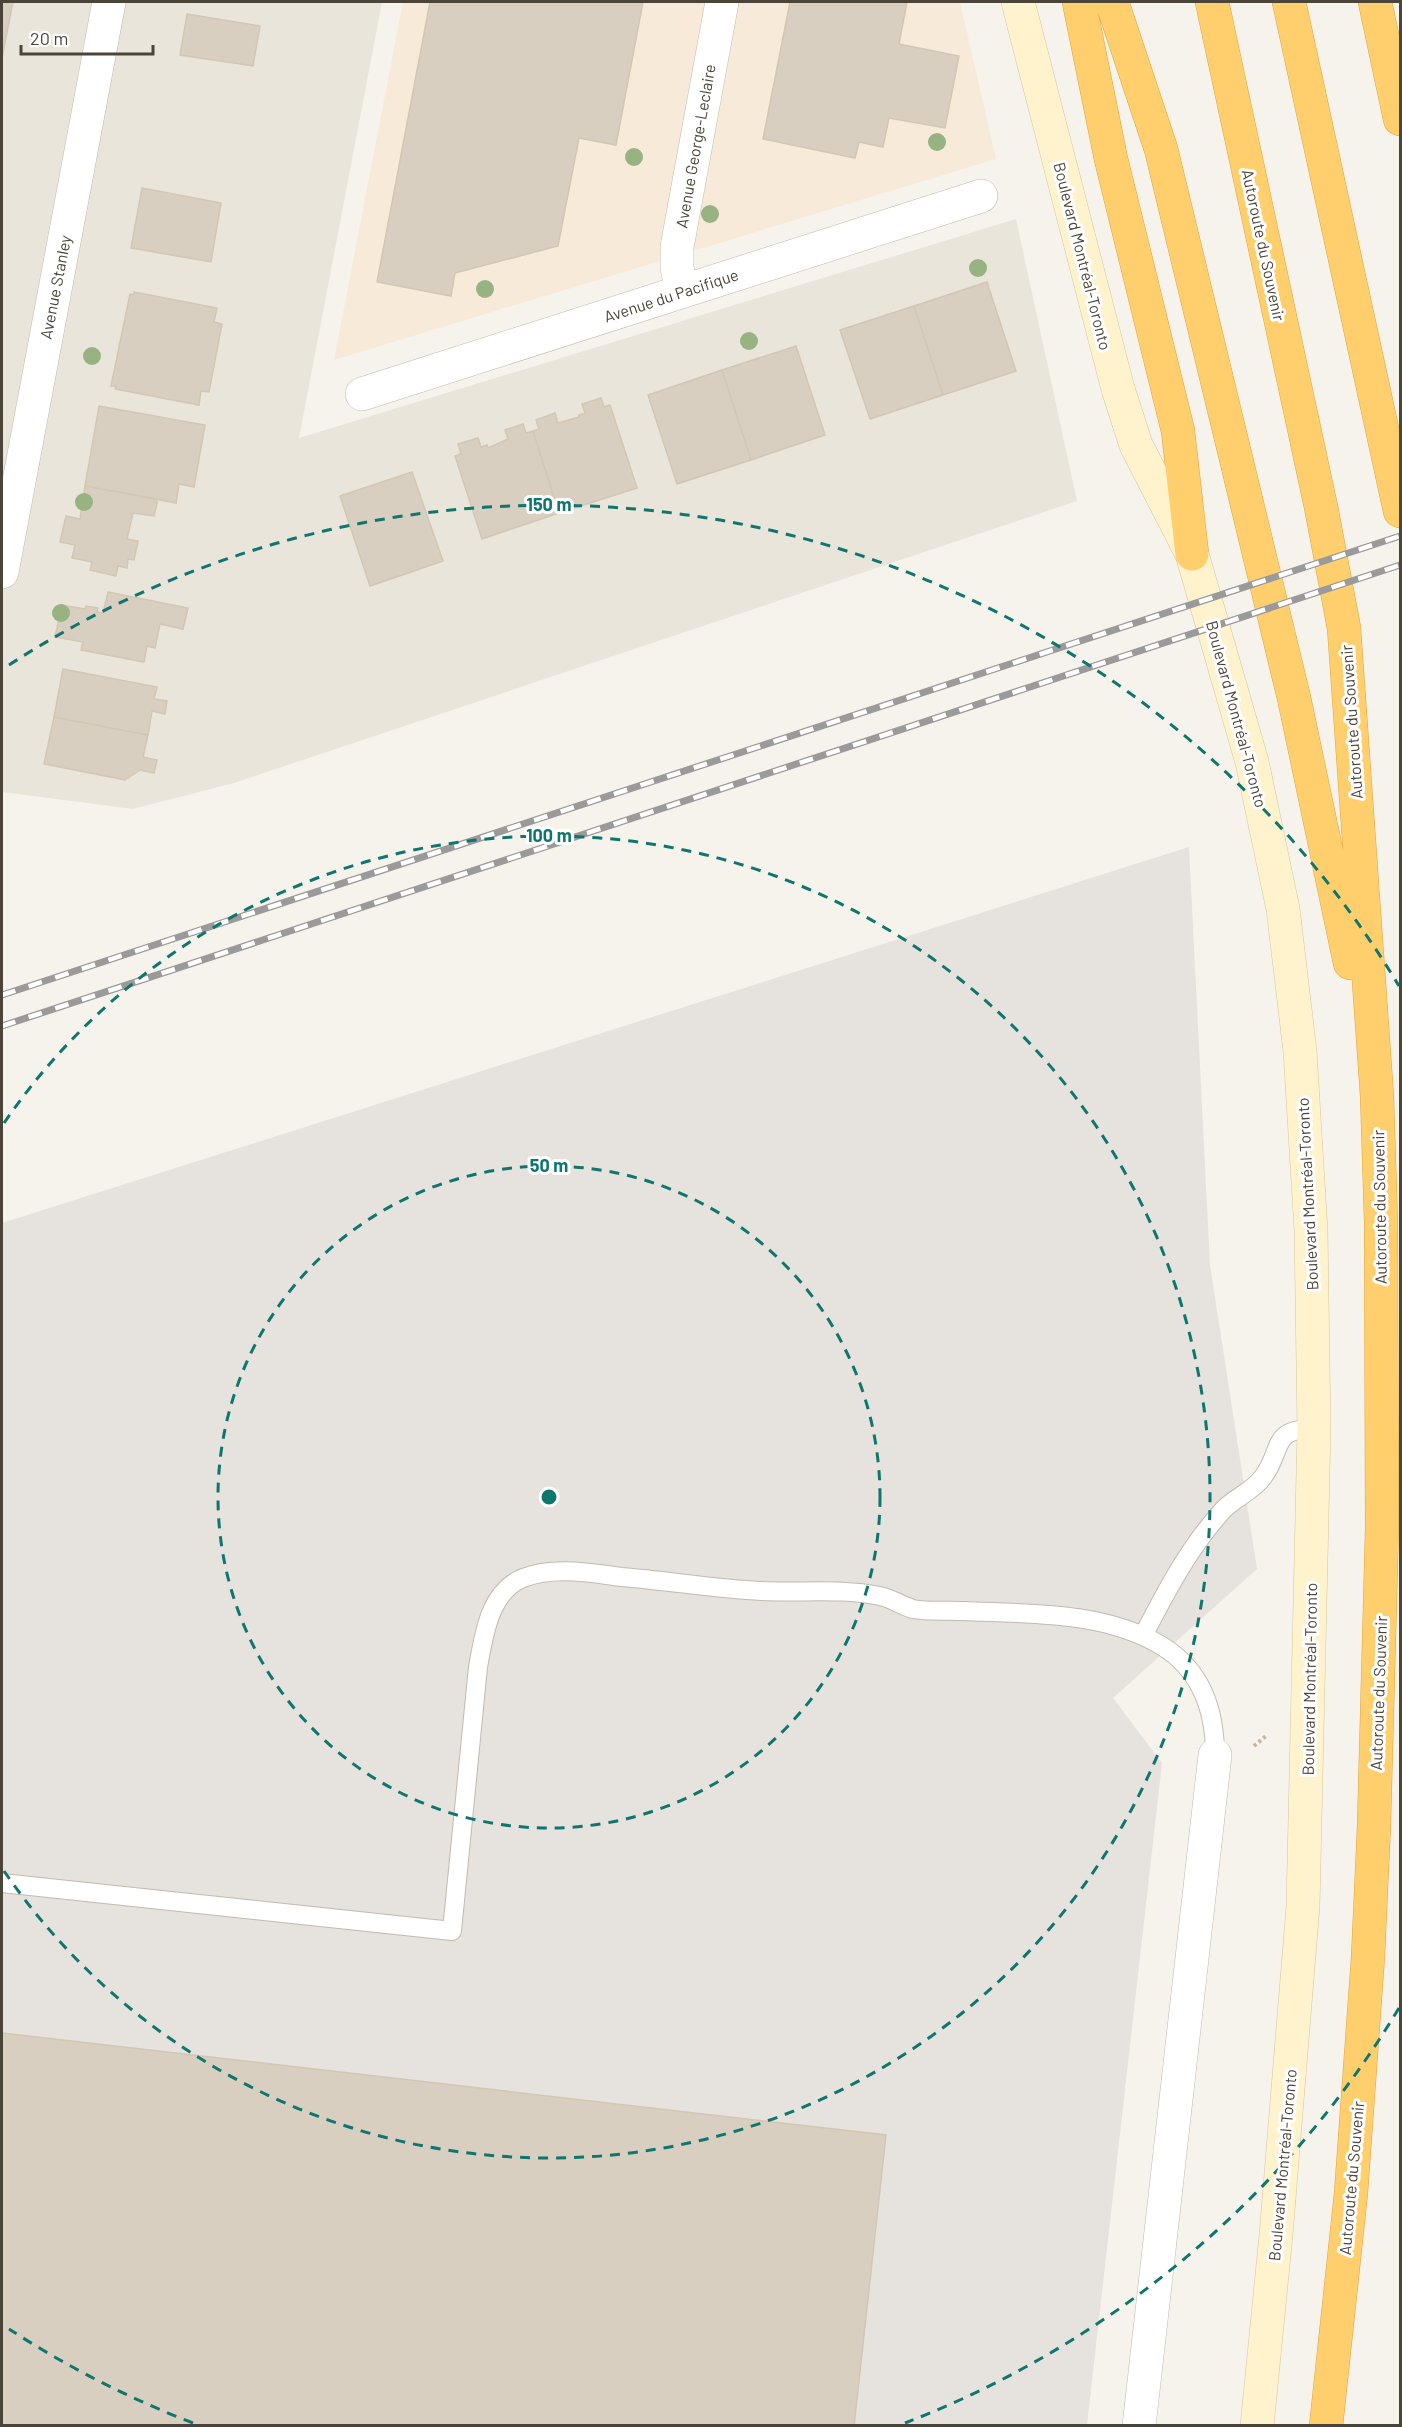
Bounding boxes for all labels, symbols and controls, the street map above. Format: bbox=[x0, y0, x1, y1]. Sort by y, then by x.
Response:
scale bar bbox=[21, 18, 153, 56]
text: 20 m bbox=[30, 27, 68, 49]
street label: Avenue George-Leclaire bbox=[671, 62, 719, 230]
street label: Boulevard Montréal-Toronto bbox=[1050, 160, 1116, 352]
street label: Autoroute du Souvenir bbox=[1239, 167, 1289, 323]
street label: Avenue Stanley bbox=[36, 233, 74, 341]
street label: Avenue du Pacifique bbox=[601, 264, 741, 326]
text: 150 m bbox=[527, 493, 571, 515]
street label: Boulevard Montréal-Toronto bbox=[1203, 618, 1271, 810]
street label: Autoroute du Souvenir bbox=[1336, 644, 1366, 800]
text: 100 m bbox=[526, 824, 572, 846]
street label: Boulevard Montréal-Toronto bbox=[1292, 1097, 1322, 1291]
street label: Autoroute du Souvenir bbox=[1368, 1129, 1390, 1284]
text: 50 m bbox=[530, 1154, 568, 1176]
centre of rings bbox=[539, 1487, 559, 1507]
street label: Boulevard Montréal-Toronto bbox=[1298, 1582, 1320, 1776]
street label: Autoroute du Souvenir bbox=[1366, 1615, 1390, 1771]
street label: Boulevard Montréal-Toronto bbox=[1264, 2068, 1300, 2262]
street label: Autoroute du Souvenir bbox=[1335, 2100, 1367, 2256]

